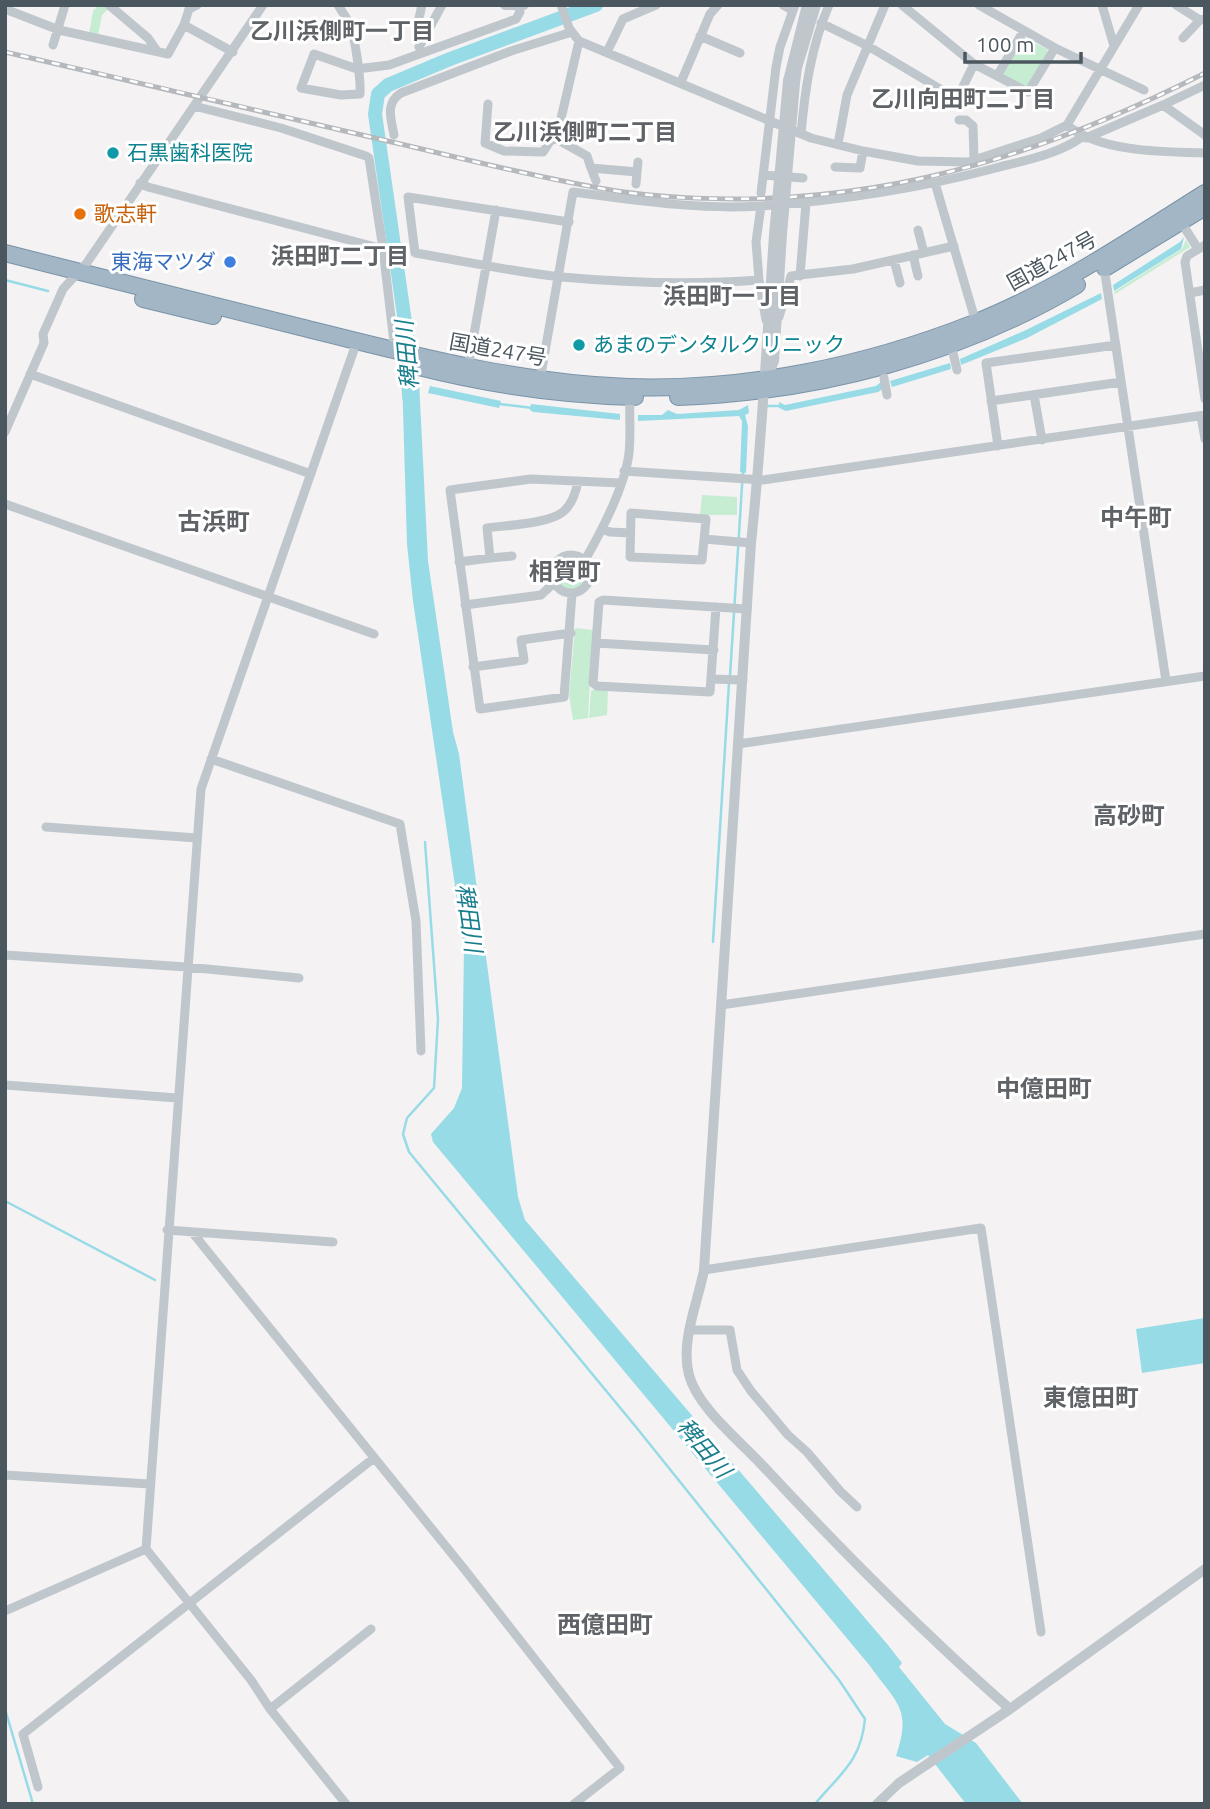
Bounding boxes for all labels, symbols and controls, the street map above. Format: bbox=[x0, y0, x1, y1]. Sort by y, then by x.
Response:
district label: 乙川浜側町一丁目 bbox=[250, 18, 434, 43]
scale bar bbox=[965, 21, 1080, 65]
text: 100 m bbox=[976, 32, 1034, 56]
district label: 乙川向田町二丁目 bbox=[871, 86, 1055, 111]
district label: 乙川浜側町二丁目 bbox=[493, 119, 677, 144]
place label: 石黒歯科医院 bbox=[127, 140, 253, 164]
marker: 石黒歯科医院 bbox=[105, 145, 121, 161]
place label: 歌志軒 bbox=[94, 201, 157, 225]
marker: 歌志軒 bbox=[72, 206, 88, 222]
street label: 国道247号 bbox=[1003, 226, 1100, 295]
district label: 浜田町二丁目 bbox=[271, 243, 409, 268]
place label: 東海マツダ bbox=[111, 249, 216, 273]
marker: 東海マツダ bbox=[222, 254, 238, 270]
district label: 浜田町一丁目 bbox=[663, 283, 801, 308]
water label: 稗田川 bbox=[391, 317, 422, 391]
street label: 国道247号 bbox=[448, 329, 549, 369]
place label: あまのデンタルクリニック bbox=[593, 332, 845, 356]
marker: あまのデンタルクリニック bbox=[571, 337, 587, 353]
district label: 中午町 bbox=[1100, 504, 1172, 531]
district label: 古浜町 bbox=[178, 508, 250, 535]
district label: 相賀町 bbox=[529, 558, 601, 585]
district label: 高砂町 bbox=[1093, 802, 1165, 829]
water label: 稗田川 bbox=[452, 882, 487, 957]
district label: 中億田町 bbox=[996, 1075, 1092, 1102]
district label: 東億田町 bbox=[1043, 1384, 1139, 1411]
water label: 稗田川 bbox=[673, 1413, 738, 1484]
district label: 西億田町 bbox=[557, 1611, 653, 1638]

